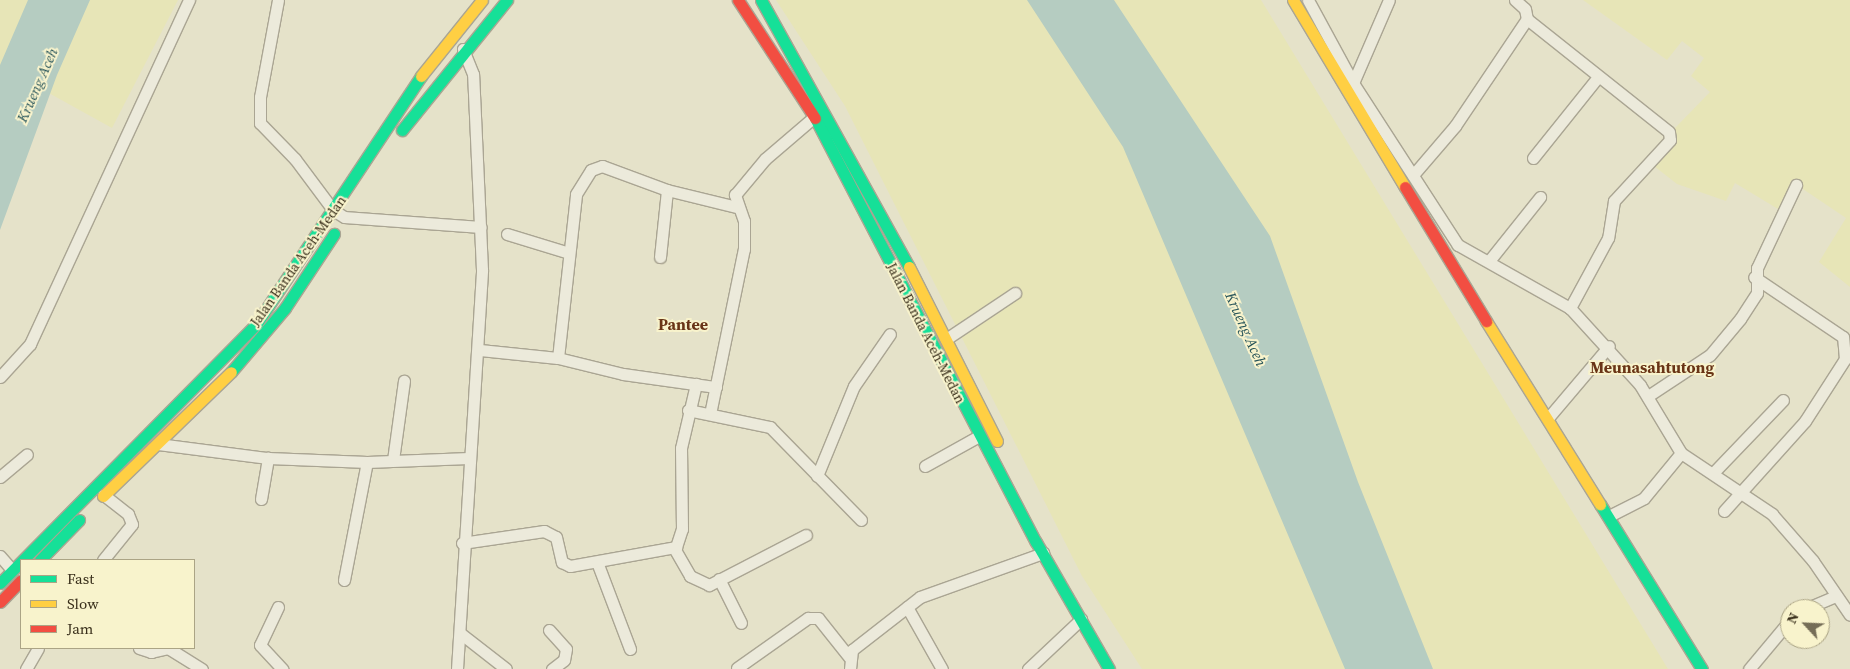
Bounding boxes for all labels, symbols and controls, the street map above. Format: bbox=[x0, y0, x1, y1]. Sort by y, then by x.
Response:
water label: Krueng Aceh bbox=[13, 45, 61, 125]
street label: Jalan Banda Aceh-Medan bbox=[246, 192, 350, 330]
street label: Jalan Banda Aceh-Medan bbox=[883, 260, 969, 406]
water label: Krueng Aceh bbox=[1222, 289, 1270, 369]
district label: Pantee bbox=[658, 314, 708, 334]
district label: Meunasahtutong bbox=[1590, 357, 1714, 377]
legend bbox=[20, 559, 195, 649]
text: Fast bbox=[67, 568, 94, 589]
text: Slow bbox=[67, 593, 99, 614]
north arrow bbox=[1780, 599, 1830, 649]
text: N bbox=[1781, 609, 1804, 627]
text: Jam bbox=[67, 618, 93, 639]

